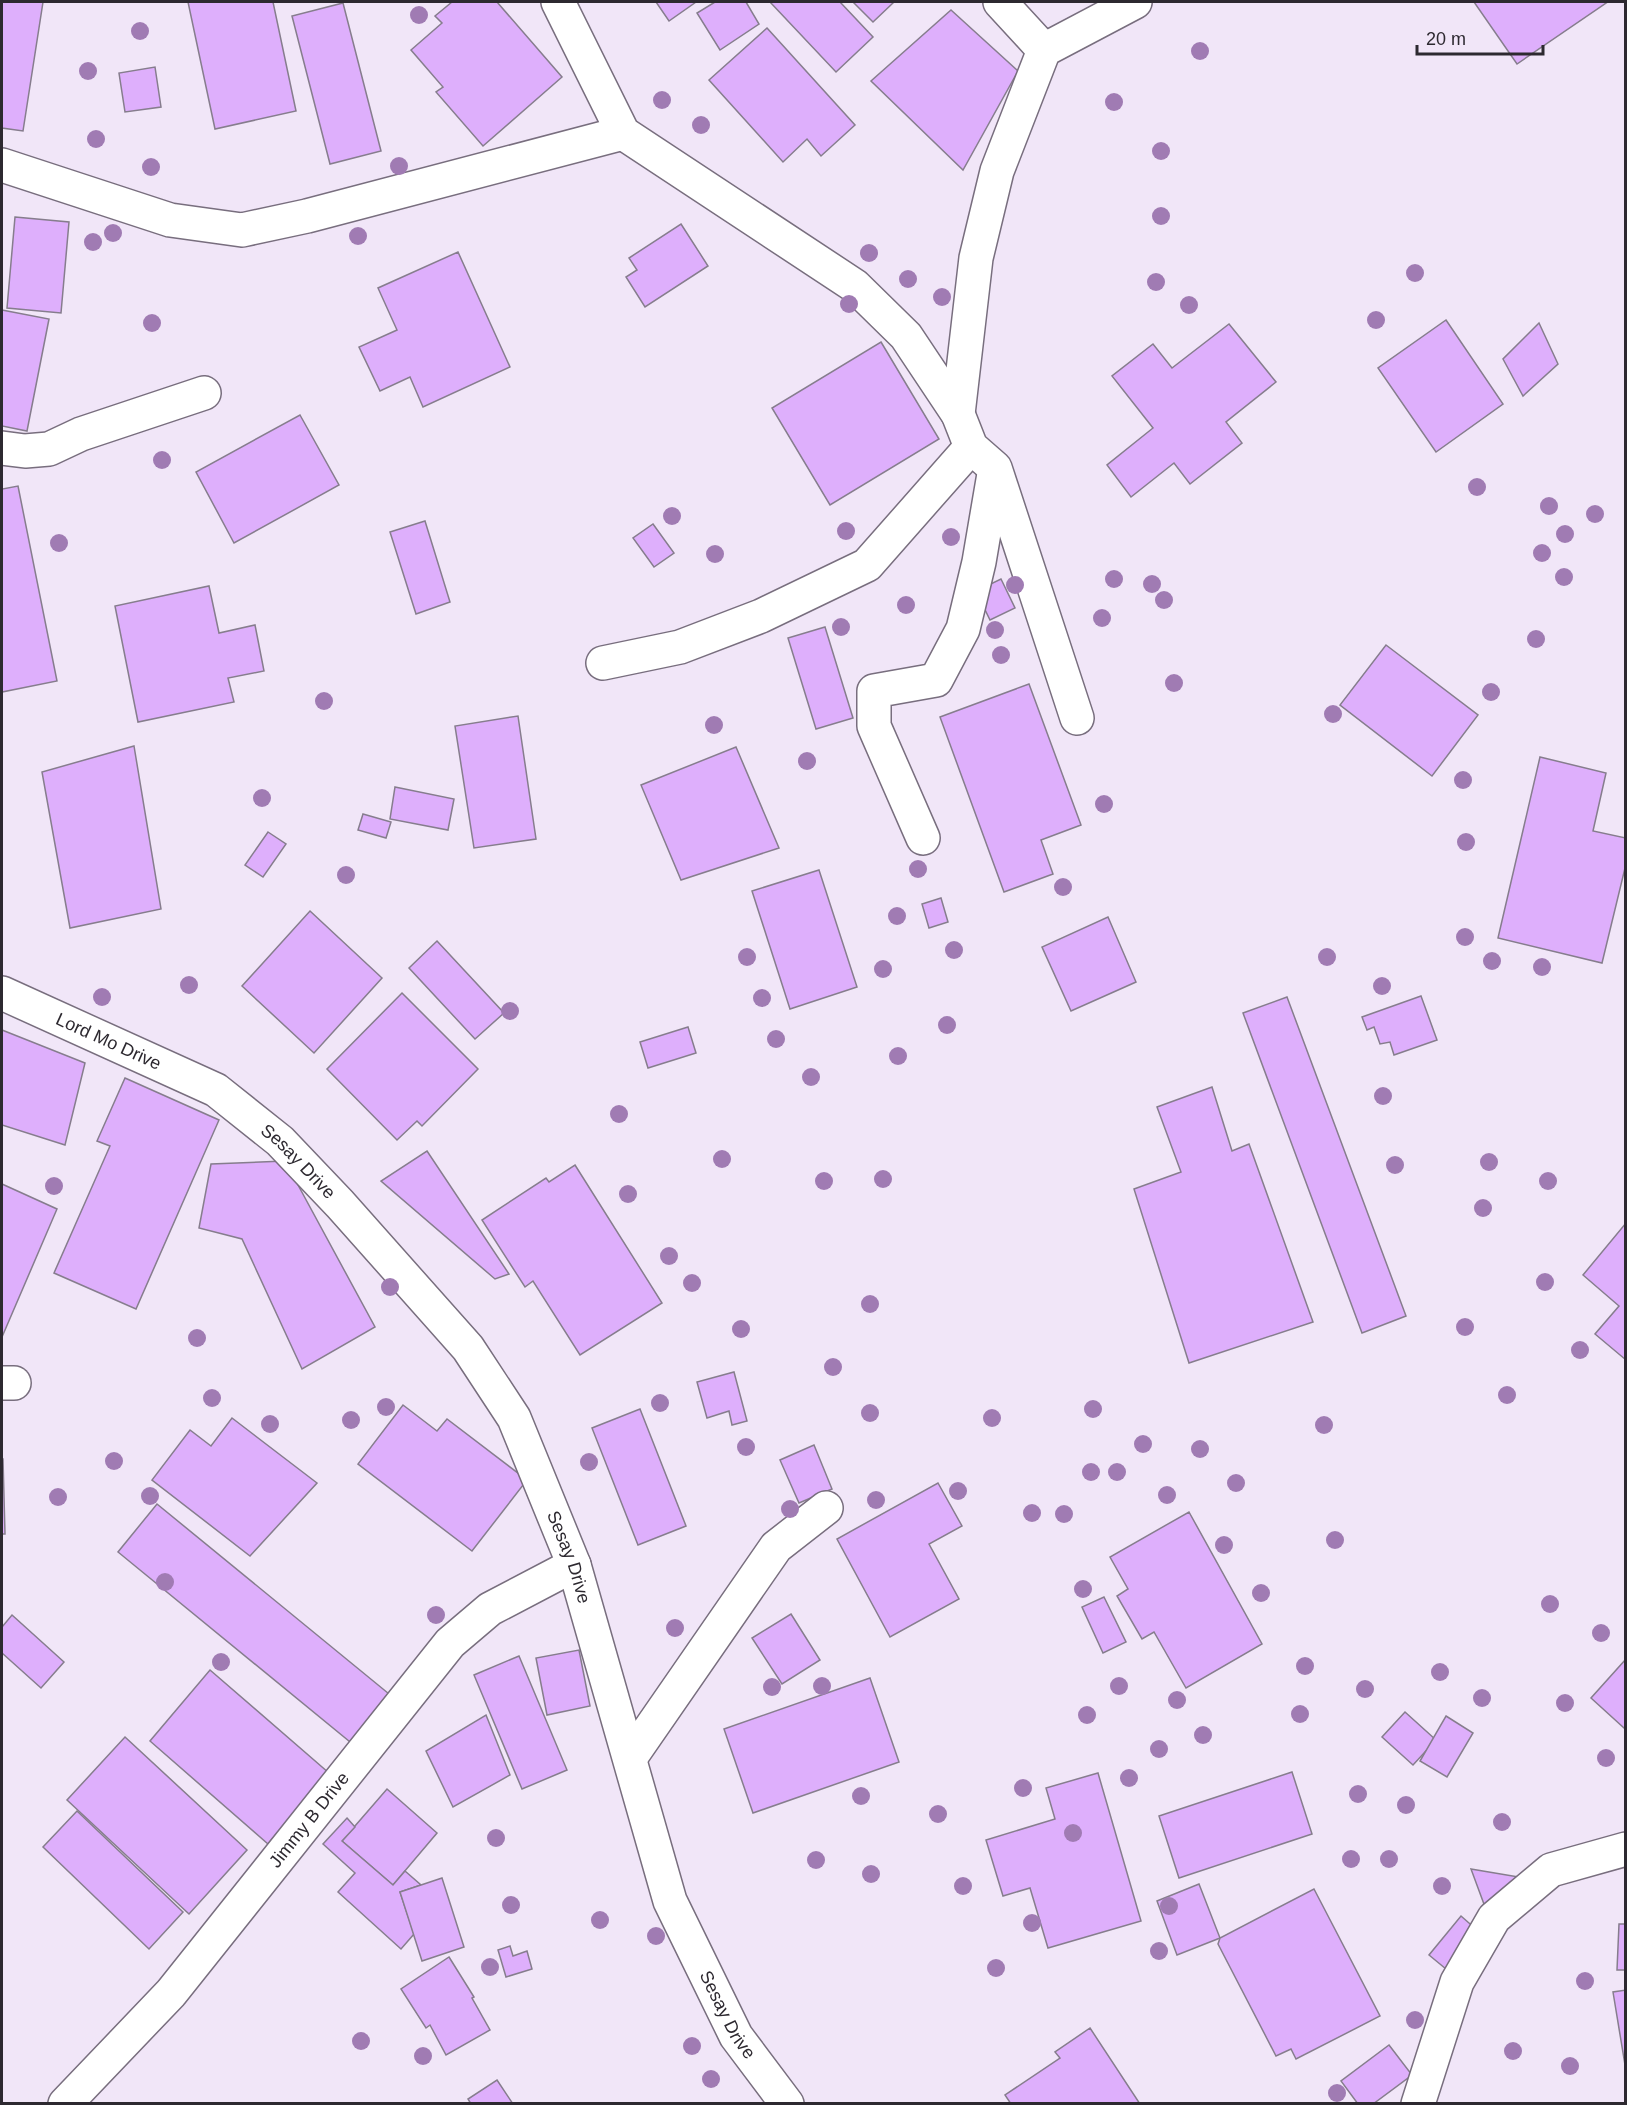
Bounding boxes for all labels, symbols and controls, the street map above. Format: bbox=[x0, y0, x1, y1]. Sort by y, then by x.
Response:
scale bar bbox=[1417, 18, 1543, 56]
text: 20 m bbox=[1426, 29, 1466, 49]
street label: Lord Mo Drive bbox=[53, 1009, 164, 1074]
street label: Sesay Drive bbox=[257, 1120, 339, 1203]
street label: Sesay Drive bbox=[543, 1508, 594, 1606]
street label: Jimmy B Drive bbox=[265, 1768, 353, 1871]
street label: Sesay Drive bbox=[696, 1968, 759, 2063]

